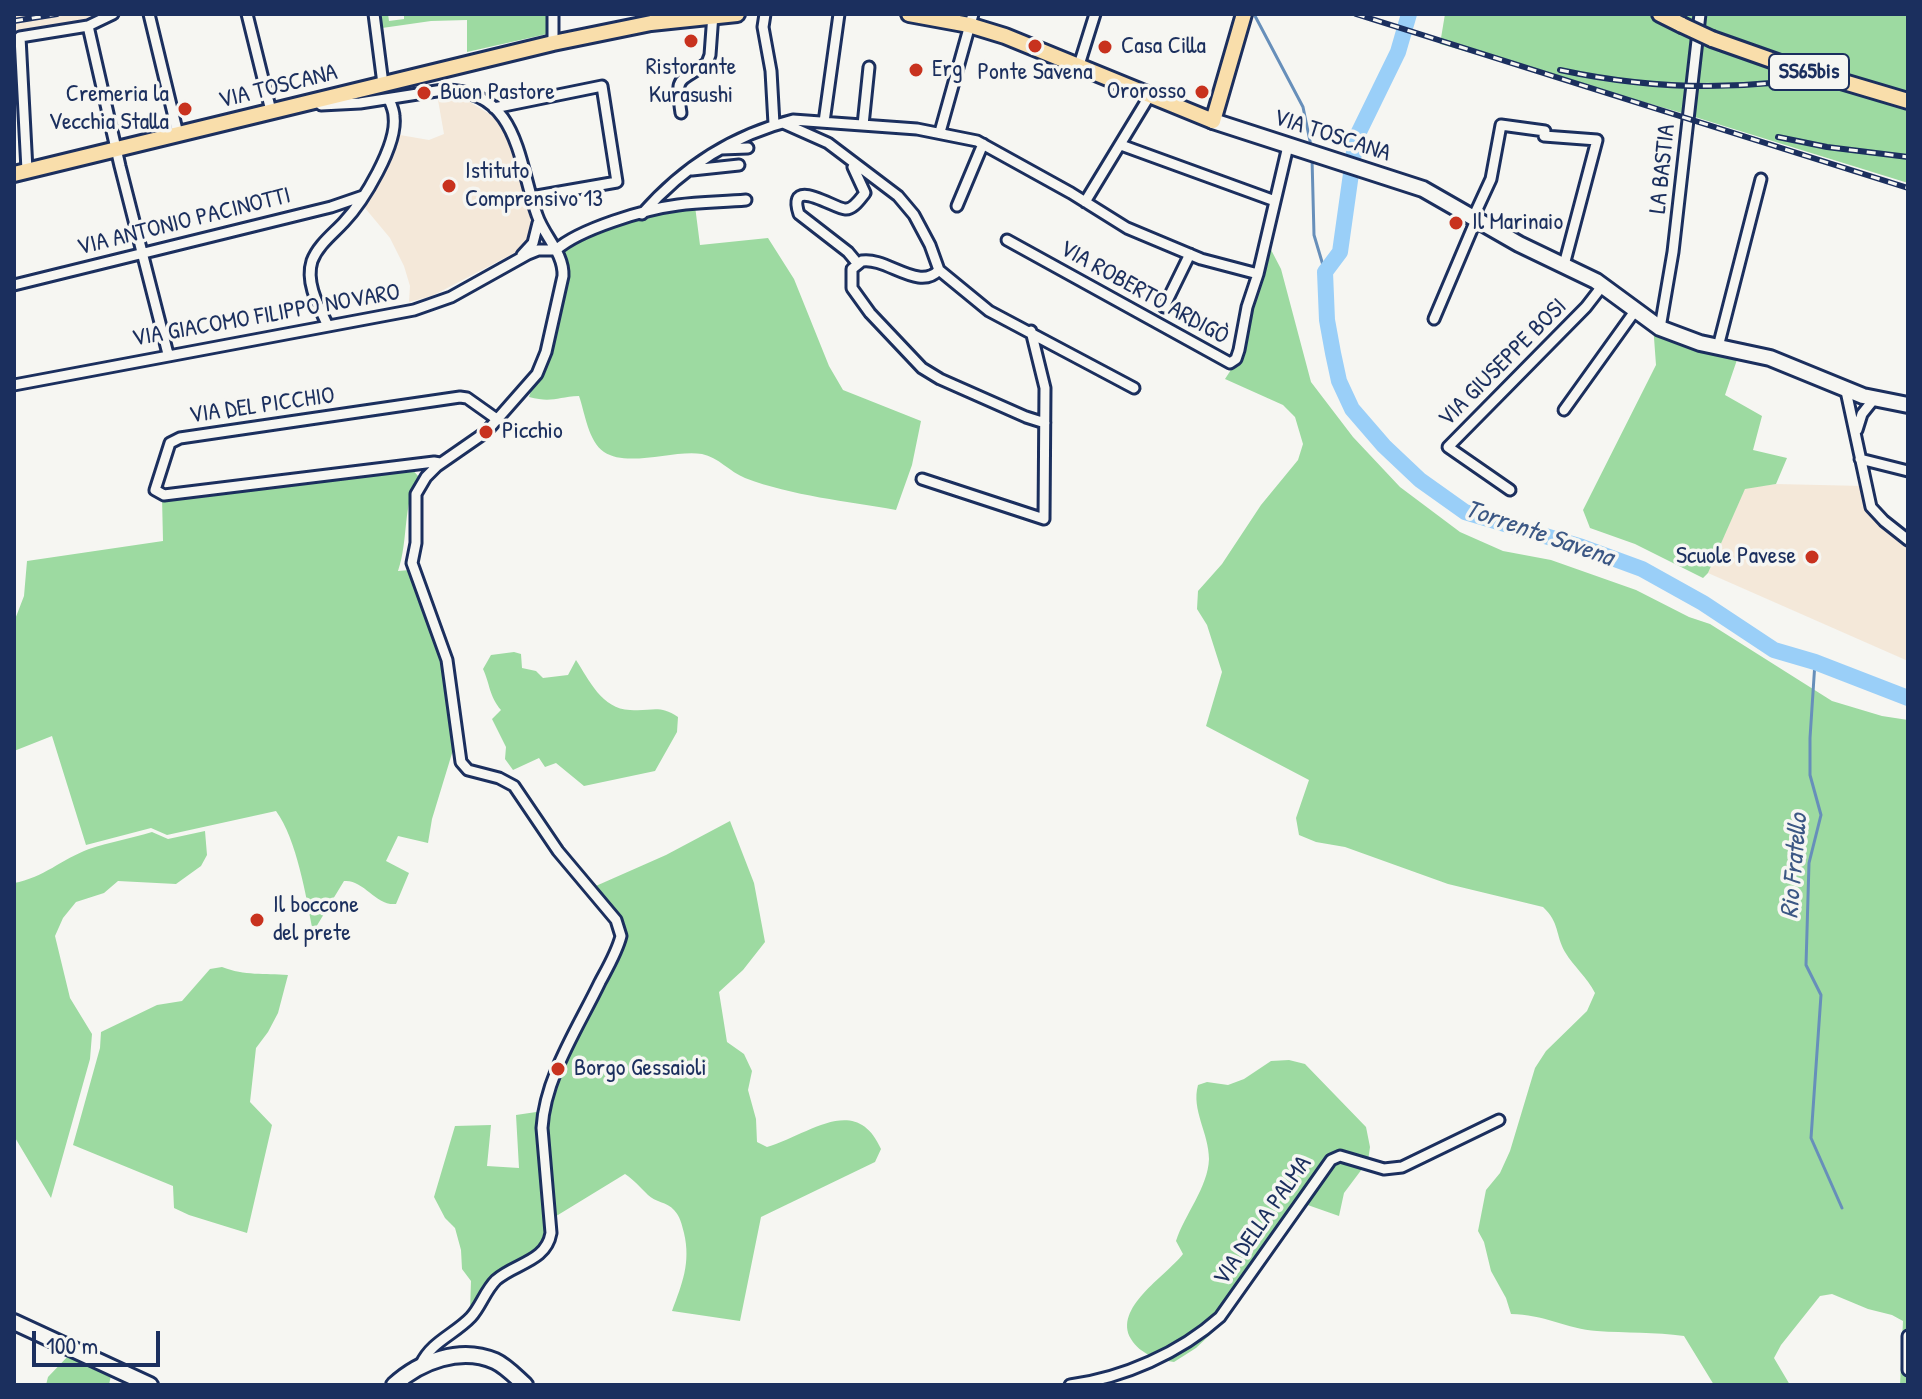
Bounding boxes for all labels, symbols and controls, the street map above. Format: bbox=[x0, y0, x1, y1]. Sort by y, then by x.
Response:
marker: Ristorante Kurasushi bbox=[682, 32, 700, 50]
place label: Casa Cilla bbox=[1121, 33, 1206, 61]
marker: Ponte Savena bbox=[1026, 37, 1044, 55]
marker: Casa Cilla bbox=[1096, 38, 1114, 56]
place label: Ristorante Kurasushi bbox=[646, 54, 736, 110]
road number: SS65bis bbox=[1769, 54, 1849, 90]
place label: Erg bbox=[932, 56, 963, 84]
street label: VIA TOSCANA bbox=[216, 58, 340, 116]
place label: Ponte Savena bbox=[977, 59, 1093, 87]
marker: Erg bbox=[907, 61, 925, 79]
place label: Ororosso bbox=[1107, 78, 1186, 106]
place label: Buon Pastore bbox=[440, 79, 555, 107]
place label: Cremeria la Vecchia Stalla bbox=[49, 81, 169, 137]
marker: Ororosso bbox=[1193, 83, 1211, 101]
marker: Buon Pastore bbox=[415, 84, 433, 102]
marker: Cremeria la Vecchia Stalla bbox=[176, 100, 194, 118]
street label: VIA TOSCANA bbox=[1270, 104, 1394, 168]
street label: LA BASTIA bbox=[1644, 123, 1682, 215]
place label: Istituto Comprensivo 13 bbox=[465, 158, 603, 214]
marker: Istituto Comprensivo 13 bbox=[440, 177, 458, 195]
street label: VIA ANTONIO PACINOTTI bbox=[74, 182, 294, 262]
place label: Il Marinaio bbox=[1472, 209, 1563, 237]
marker: Il Marinaio bbox=[1447, 214, 1465, 232]
street label: VIA ROBERTO ARDIGÒ bbox=[1054, 235, 1234, 351]
street label: VIA GIACOMO FILIPPO NOVARO bbox=[130, 278, 402, 354]
street label: VIA GIUSEPPE BOSI bbox=[1433, 293, 1573, 433]
street label: VIA DEL PICCHIO bbox=[187, 382, 337, 430]
place label: Picchio bbox=[502, 418, 563, 446]
marker: Picchio bbox=[477, 423, 495, 441]
water label: Torrente Savena bbox=[1461, 494, 1617, 574]
place label: Scuole Pavese bbox=[1676, 543, 1796, 571]
marker: Scuole Pavese bbox=[1803, 548, 1821, 566]
water label: Rio Fratello bbox=[1775, 812, 1815, 920]
place label: Il boccone del prete bbox=[273, 892, 359, 948]
marker: Il boccone del prete bbox=[248, 911, 266, 929]
place label: Borgo Gessaioli bbox=[574, 1055, 707, 1083]
marker: Borgo Gessaioli bbox=[549, 1060, 567, 1078]
street label: VIA DELLA PALMA bbox=[1208, 1151, 1318, 1291]
scale bar bbox=[36, 1315, 164, 1365]
text: 100 m bbox=[46, 1329, 98, 1361]

